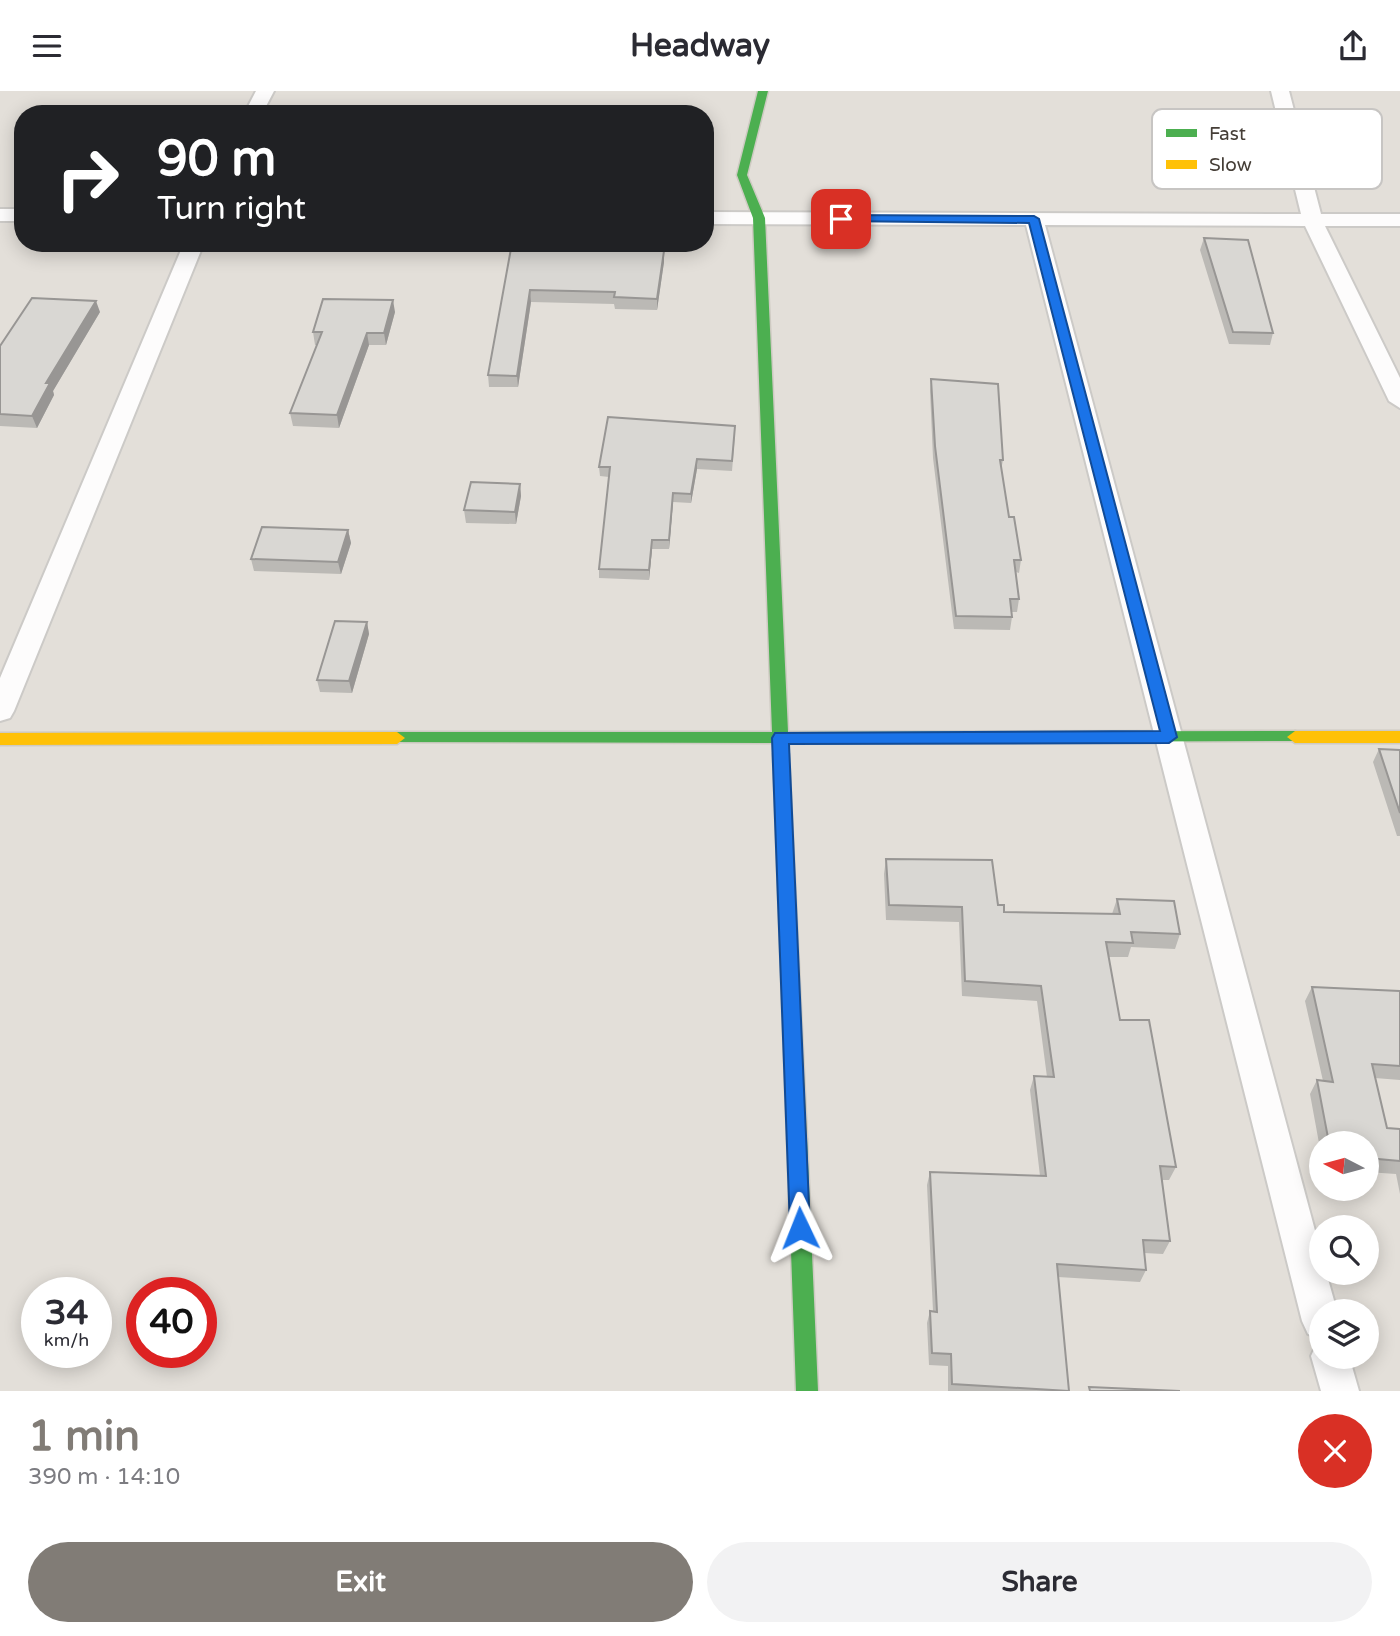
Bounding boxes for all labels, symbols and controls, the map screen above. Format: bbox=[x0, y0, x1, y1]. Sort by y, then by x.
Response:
icon: menu bbox=[28, 27, 66, 65]
text: Headway bbox=[630, 27, 770, 65]
icon: share bbox=[1334, 27, 1372, 65]
legend bbox=[1152, 109, 1382, 189]
text: Fast bbox=[1209, 123, 1246, 145]
text: 90 m bbox=[157, 130, 276, 189]
icon: right bbox=[42, 133, 133, 224]
text: Slow bbox=[1209, 154, 1252, 176]
pin bbox=[811, 189, 871, 249]
text: Turn right bbox=[157, 190, 306, 228]
icon: arrive bbox=[822, 200, 860, 238]
north arrow bbox=[1309, 1131, 1379, 1201]
map controls bbox=[1309, 1131, 1379, 1369]
position arrow bbox=[763, 1191, 837, 1265]
button: search bbox=[1309, 1215, 1379, 1285]
speed limit sign: 40 bbox=[126, 1277, 217, 1368]
text: 34 bbox=[45, 1292, 88, 1334]
button: layers bbox=[1309, 1299, 1379, 1369]
text: km/h bbox=[44, 1329, 89, 1351]
text: 1 min bbox=[28, 1411, 140, 1462]
button: close bbox=[1298, 1414, 1372, 1488]
text: 390 m · 14:10 bbox=[28, 1463, 180, 1491]
button: Exit bbox=[28, 1542, 693, 1622]
button: Share bbox=[707, 1542, 1372, 1622]

